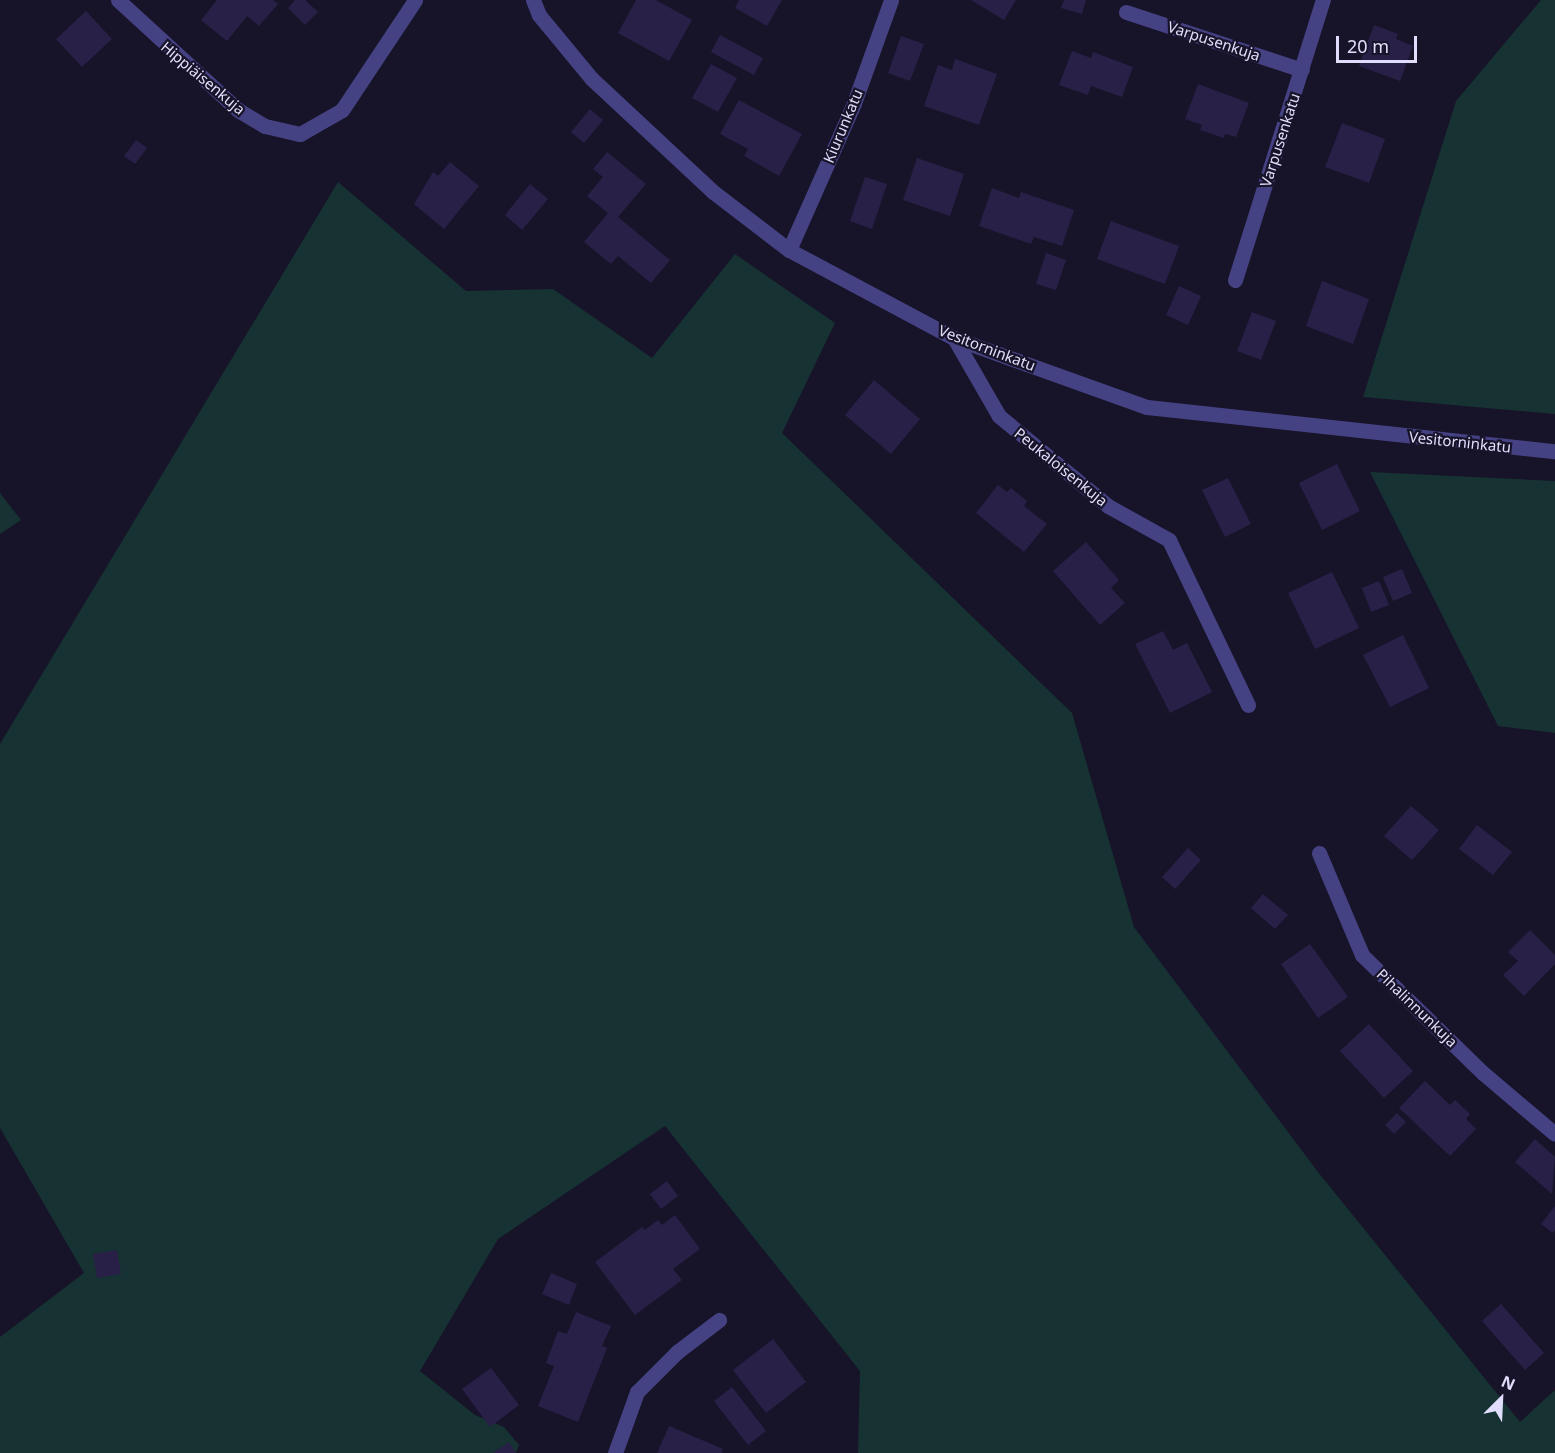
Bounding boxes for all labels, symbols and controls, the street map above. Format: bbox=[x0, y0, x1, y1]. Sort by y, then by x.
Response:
street label: Varpusenkuja bbox=[1165, 18, 1263, 64]
scale bar bbox=[1339, 24, 1420, 62]
text: 20 m bbox=[1347, 34, 1389, 58]
street label: Hippiäisenkuja bbox=[157, 38, 249, 118]
street label: Kiurunkatu bbox=[819, 86, 867, 166]
street label: Varpusenkatu bbox=[1256, 91, 1304, 189]
street label: Vesitorninkatu bbox=[936, 321, 1038, 375]
street label: Peukaloisenkuja bbox=[1011, 424, 1111, 510]
street label: Vesitorninkatu bbox=[1408, 428, 1512, 456]
street label: Pihalinnunkuja bbox=[1373, 965, 1461, 1051]
north arrow bbox=[1471, 1369, 1531, 1429]
text: N bbox=[1498, 1370, 1519, 1395]

